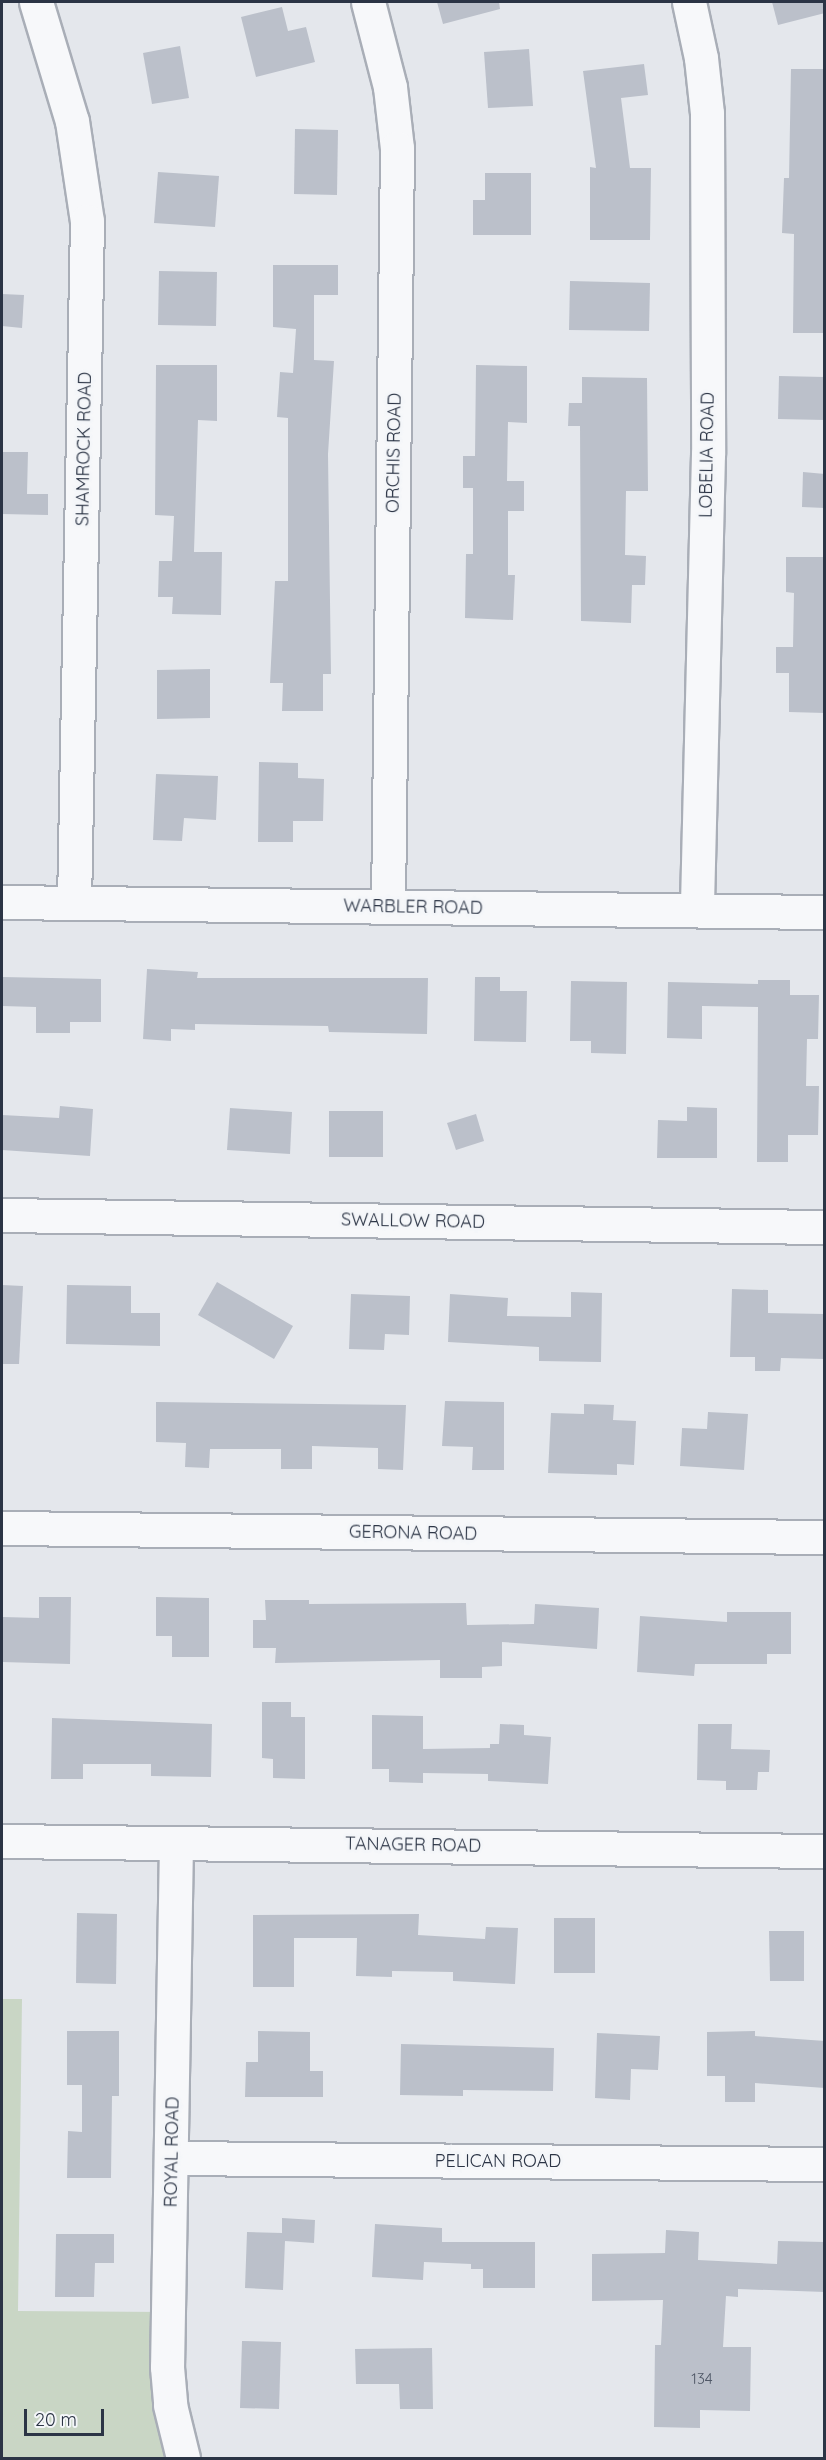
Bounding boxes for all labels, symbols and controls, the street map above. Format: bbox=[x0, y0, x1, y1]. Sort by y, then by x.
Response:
street label: SHAMROCK ROAD bbox=[72, 372, 96, 526]
street label: LOBELIA ROAD bbox=[695, 392, 719, 518]
street label: ORCHIS ROAD bbox=[382, 393, 406, 513]
street label: WARBLER ROAD bbox=[343, 895, 483, 919]
street label: SWALLOW ROAD bbox=[341, 1209, 485, 1233]
street label: GERONA ROAD bbox=[349, 1521, 477, 1545]
street label: TANAGER ROAD bbox=[345, 1833, 481, 1857]
street label: ROYAL ROAD bbox=[160, 2096, 184, 2208]
street label: PELICAN ROAD bbox=[435, 2150, 561, 2172]
house number: 134 bbox=[691, 2370, 713, 2388]
scale bar bbox=[27, 2397, 106, 2435]
text: 20 m bbox=[35, 2408, 77, 2431]

